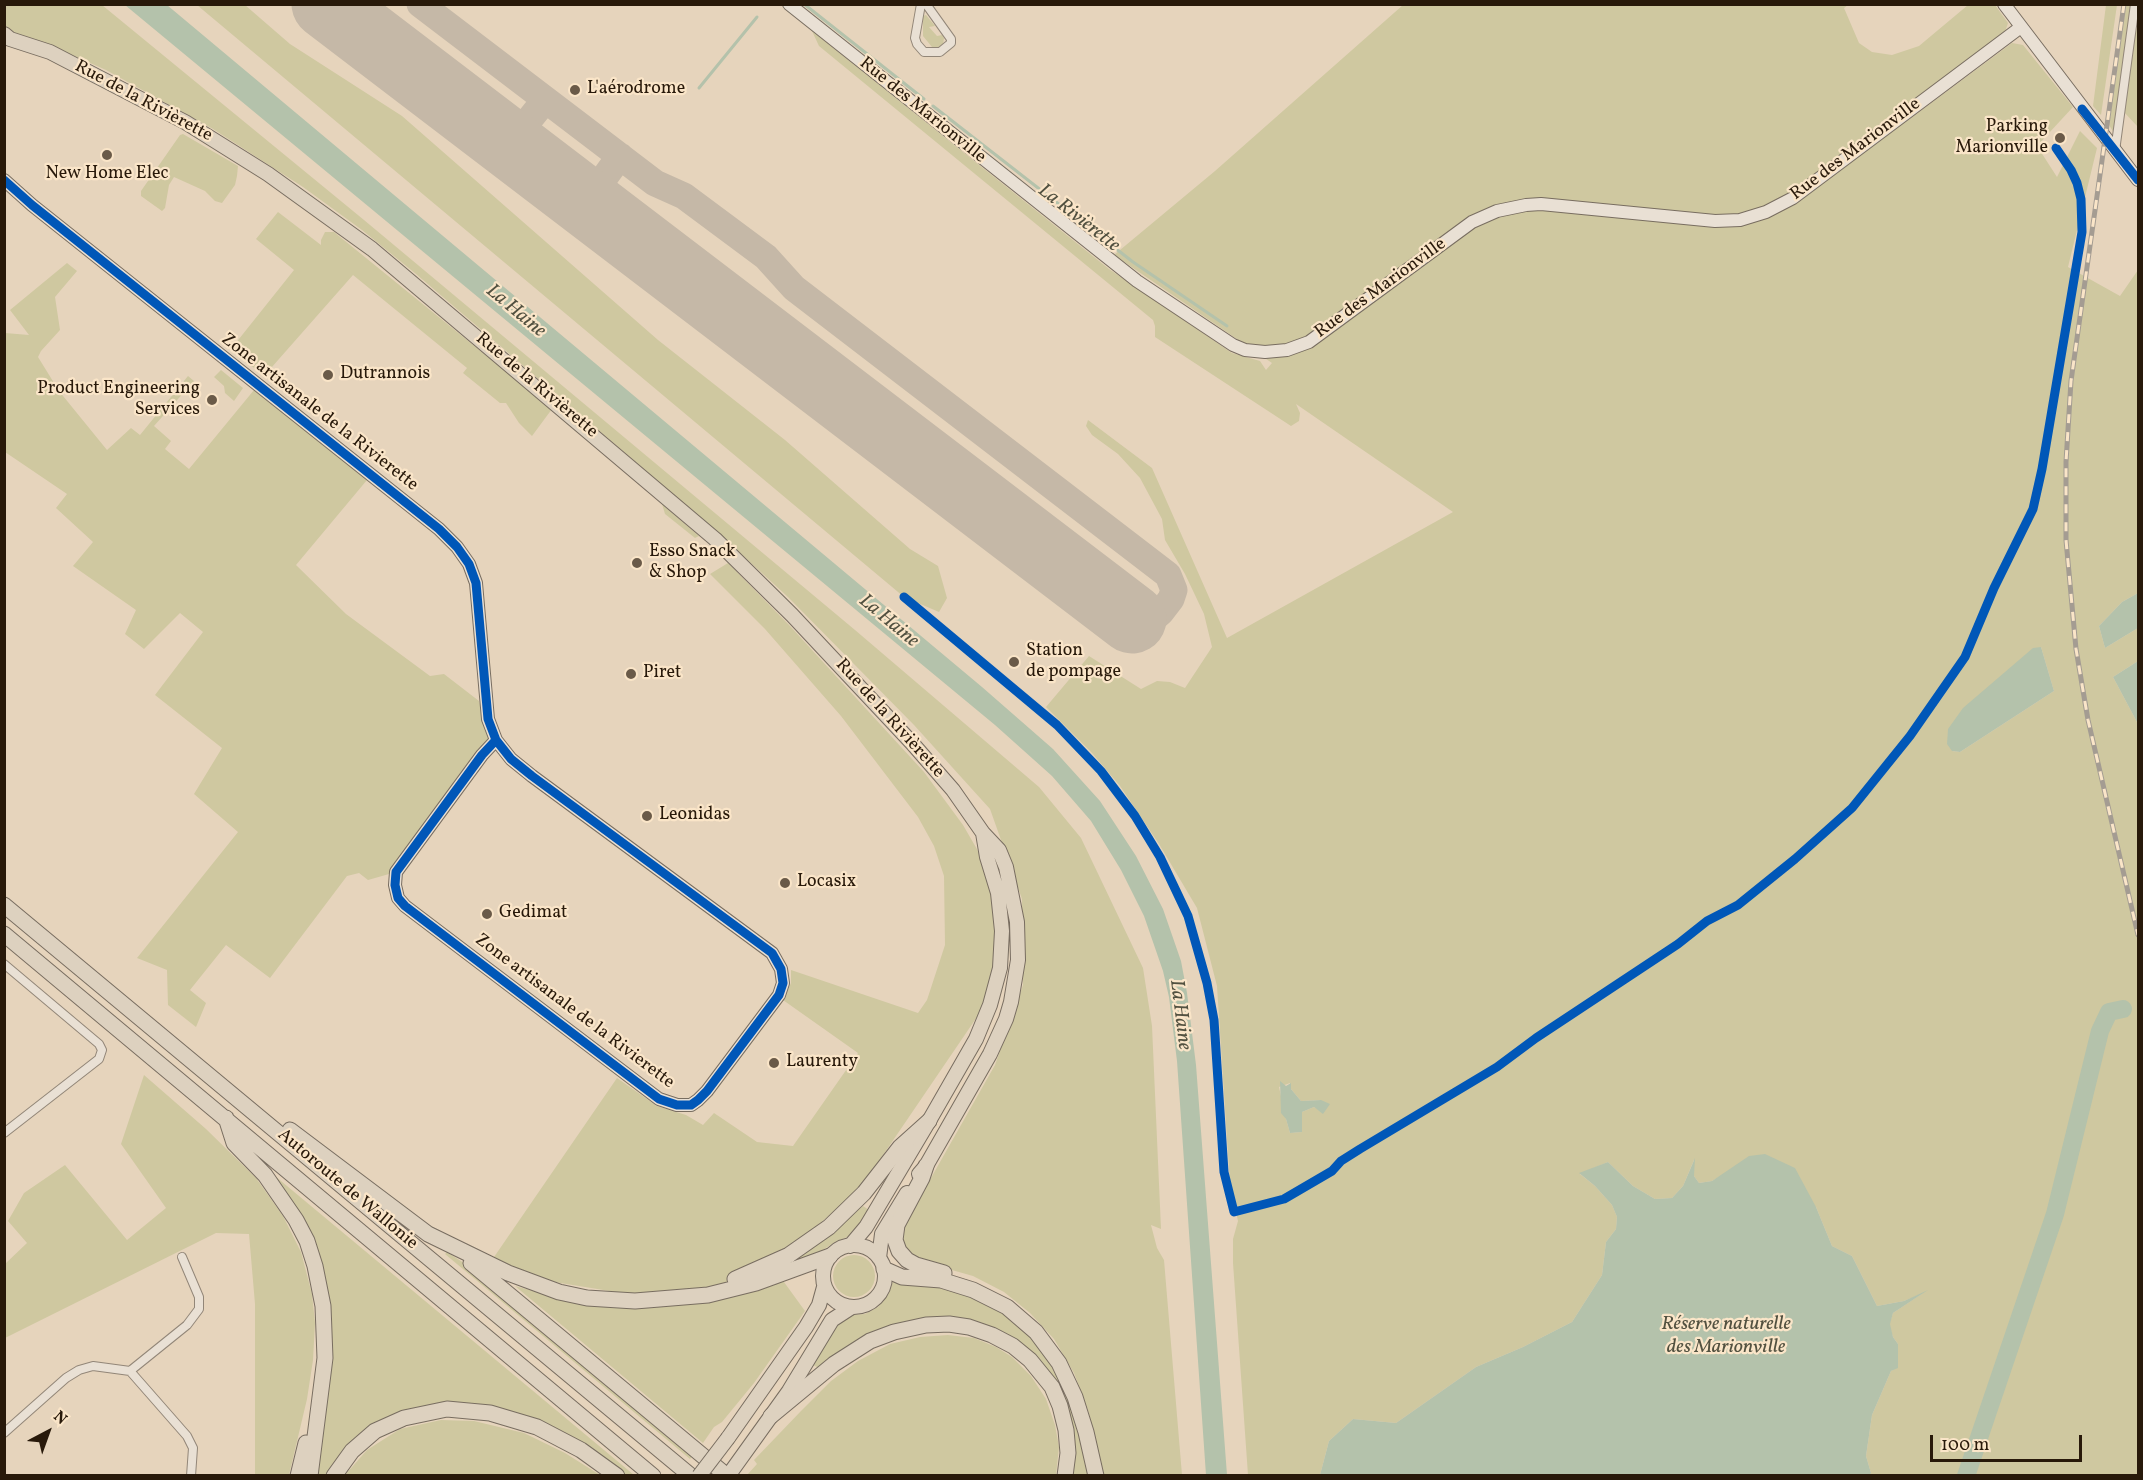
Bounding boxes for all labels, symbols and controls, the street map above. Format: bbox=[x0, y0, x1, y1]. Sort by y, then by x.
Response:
street label: Rue des Marionville bbox=[854, 53, 990, 169]
street label: Rue de la Rivièrette bbox=[70, 57, 216, 147]
place label: L'aérodrome bbox=[587, 79, 685, 101]
marker: L'aérodrome bbox=[568, 83, 582, 97]
street label: Rue des Marionville bbox=[1787, 94, 1925, 206]
place label: Parking Marionville bbox=[1955, 117, 2048, 160]
marker: Parking Marionville bbox=[2053, 131, 2067, 145]
marker: New Home Elec bbox=[100, 148, 114, 162]
place label: New Home Elec bbox=[45, 164, 169, 186]
water label: La Rivièrette bbox=[1032, 180, 1124, 258]
street label: Rue des Marionville bbox=[1311, 234, 1451, 344]
water label: La Haine bbox=[480, 280, 550, 344]
street label: Zone artisanale de la Rivierette bbox=[216, 329, 422, 497]
street label: Rue de la Rivièrette bbox=[470, 329, 602, 443]
place label: Dutrannois bbox=[340, 364, 430, 386]
marker: Dutrannois bbox=[321, 368, 335, 382]
place label: Product Engineering Services bbox=[37, 379, 200, 422]
marker: Product Engineering Services bbox=[205, 393, 219, 407]
place label: Esso Snack & Shop bbox=[649, 542, 735, 584]
marker: Esso Snack & Shop bbox=[630, 556, 644, 570]
water label: La Haine bbox=[853, 590, 923, 654]
place label: Station de pompage bbox=[1026, 641, 1121, 684]
street label: Rue de la Rivièrette bbox=[830, 655, 948, 783]
marker: Station de pompage bbox=[1007, 655, 1021, 669]
place label: Piret bbox=[643, 663, 681, 685]
marker: Piret bbox=[624, 667, 638, 681]
place label: Leonidas bbox=[659, 805, 730, 827]
marker: Leonidas bbox=[640, 809, 654, 823]
place label: Locasix bbox=[797, 872, 856, 894]
marker: Locasix bbox=[778, 876, 792, 890]
place label: Gedimat bbox=[499, 903, 567, 925]
marker: Gedimat bbox=[480, 907, 494, 921]
street label: Zone artisanale de la Rivierette bbox=[470, 930, 678, 1094]
water label: La Haine bbox=[1163, 978, 1195, 1052]
place label: Laurenty bbox=[786, 1052, 858, 1074]
marker: Laurenty bbox=[767, 1056, 781, 1070]
street label: Autoroute de Wallonie bbox=[272, 1125, 422, 1255]
water label: Réserve naturelle des Marionville bbox=[1661, 1313, 1791, 1360]
north arrow bbox=[18, 1402, 78, 1462]
text: N bbox=[48, 1406, 71, 1431]
scale bar bbox=[1933, 1423, 2084, 1461]
text: 100 m bbox=[1941, 1433, 1990, 1458]

